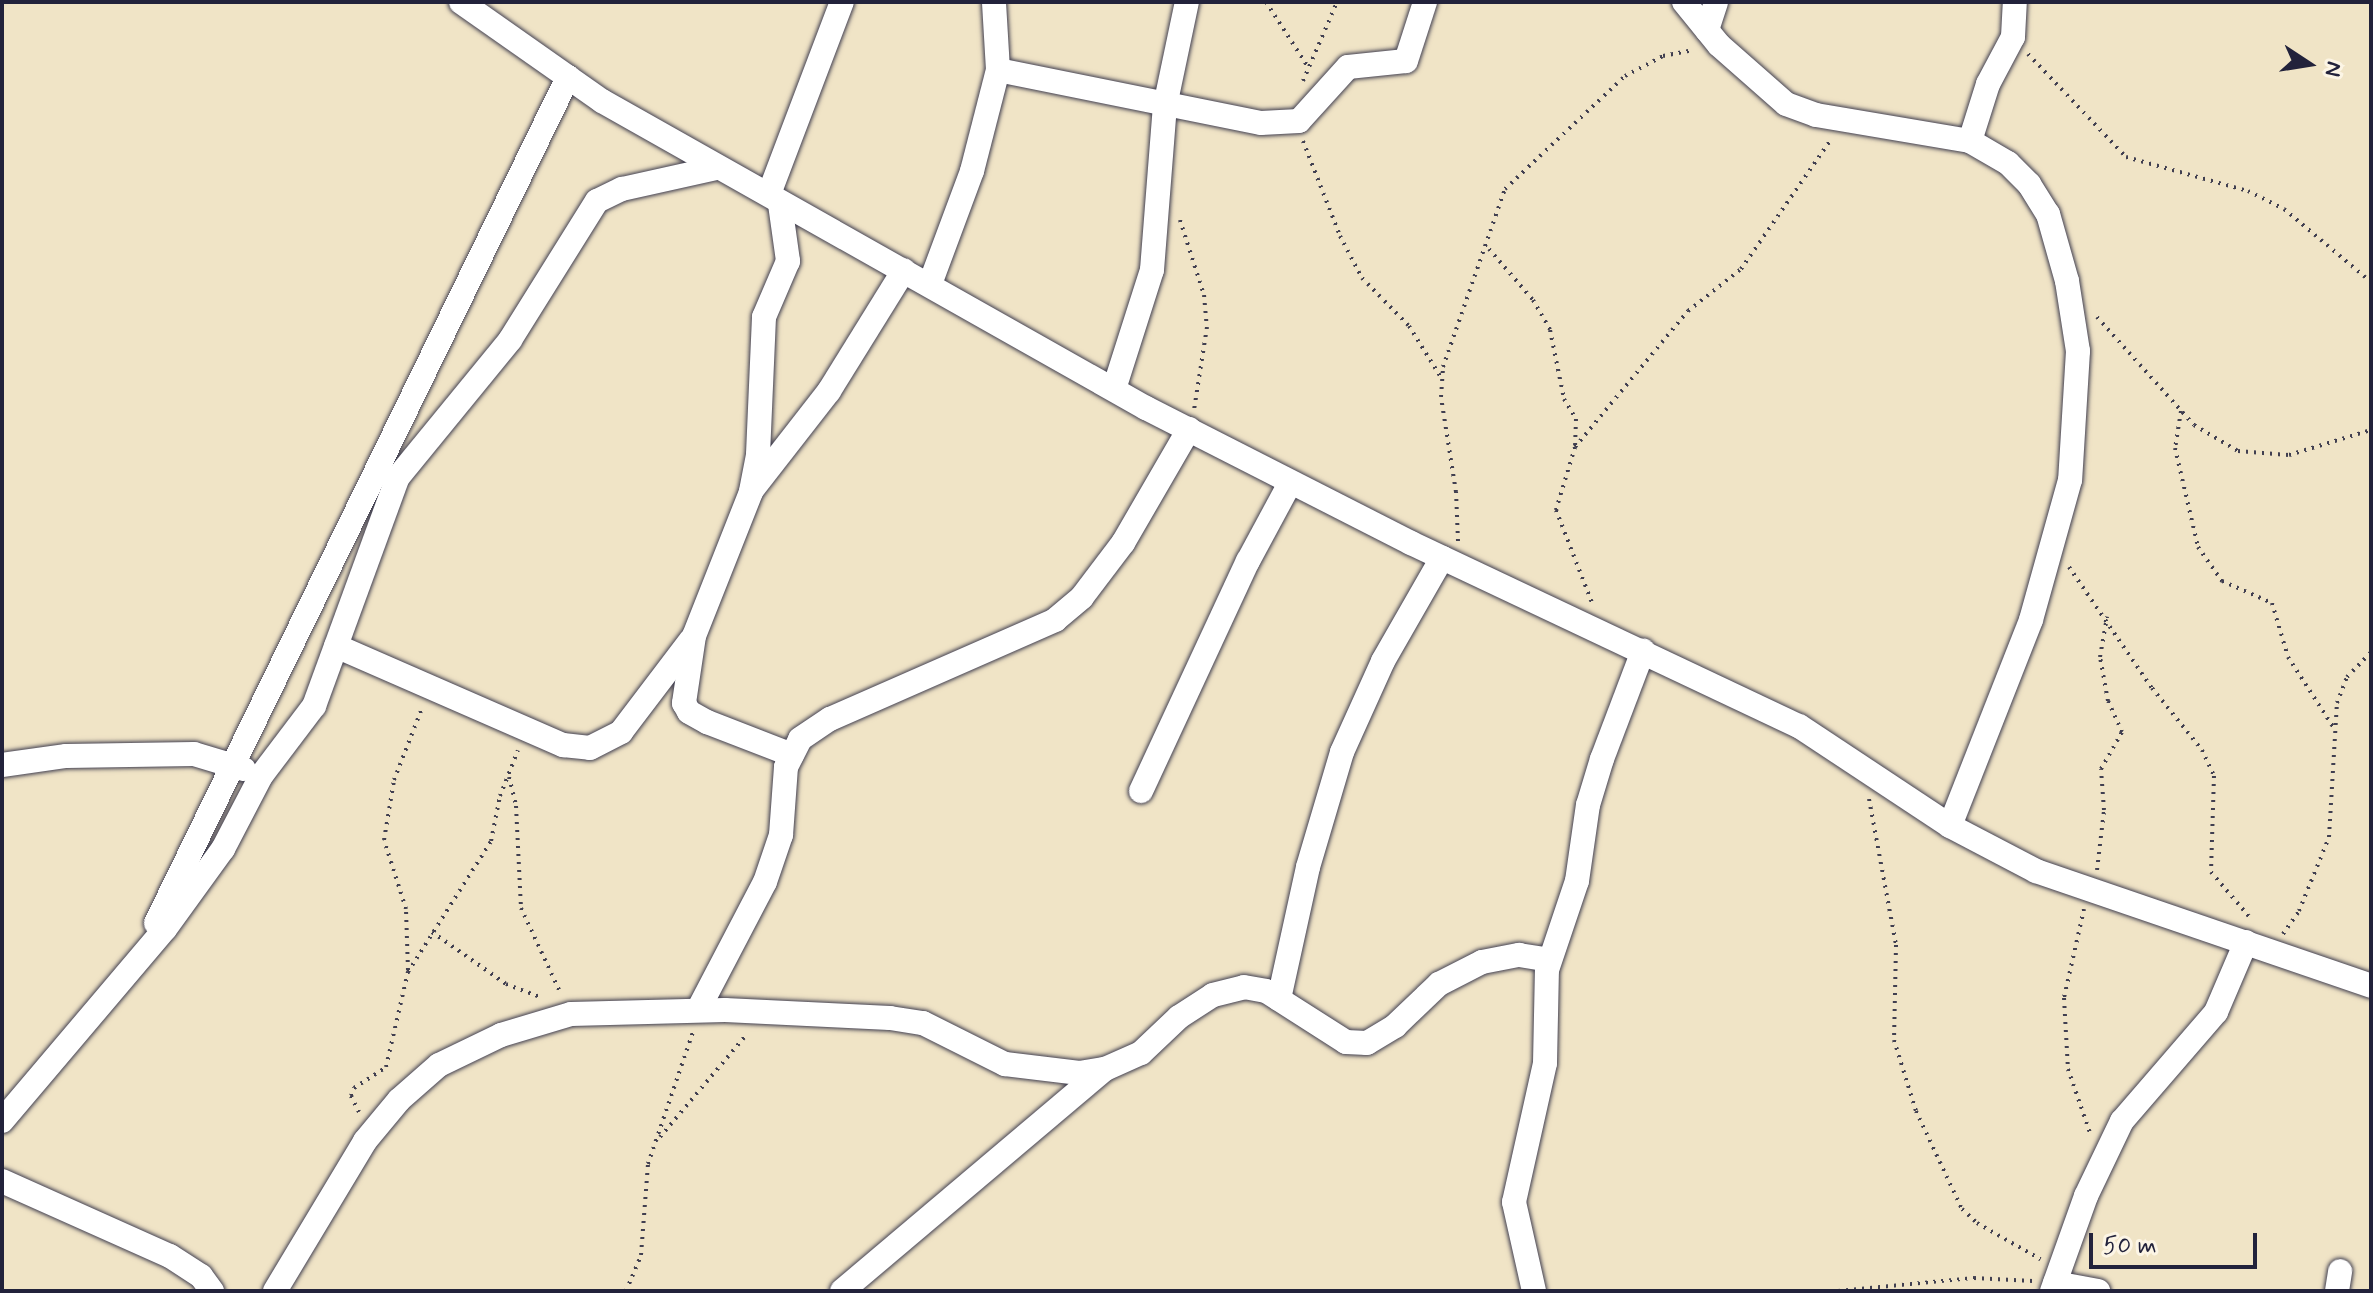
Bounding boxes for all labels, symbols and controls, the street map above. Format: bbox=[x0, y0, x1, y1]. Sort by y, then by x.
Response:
north arrow bbox=[2269, 24, 2349, 104]
text: N bbox=[2317, 59, 2348, 79]
scale bar bbox=[2093, 1217, 2261, 1267]
text: 50 m bbox=[2103, 1231, 2157, 1262]

